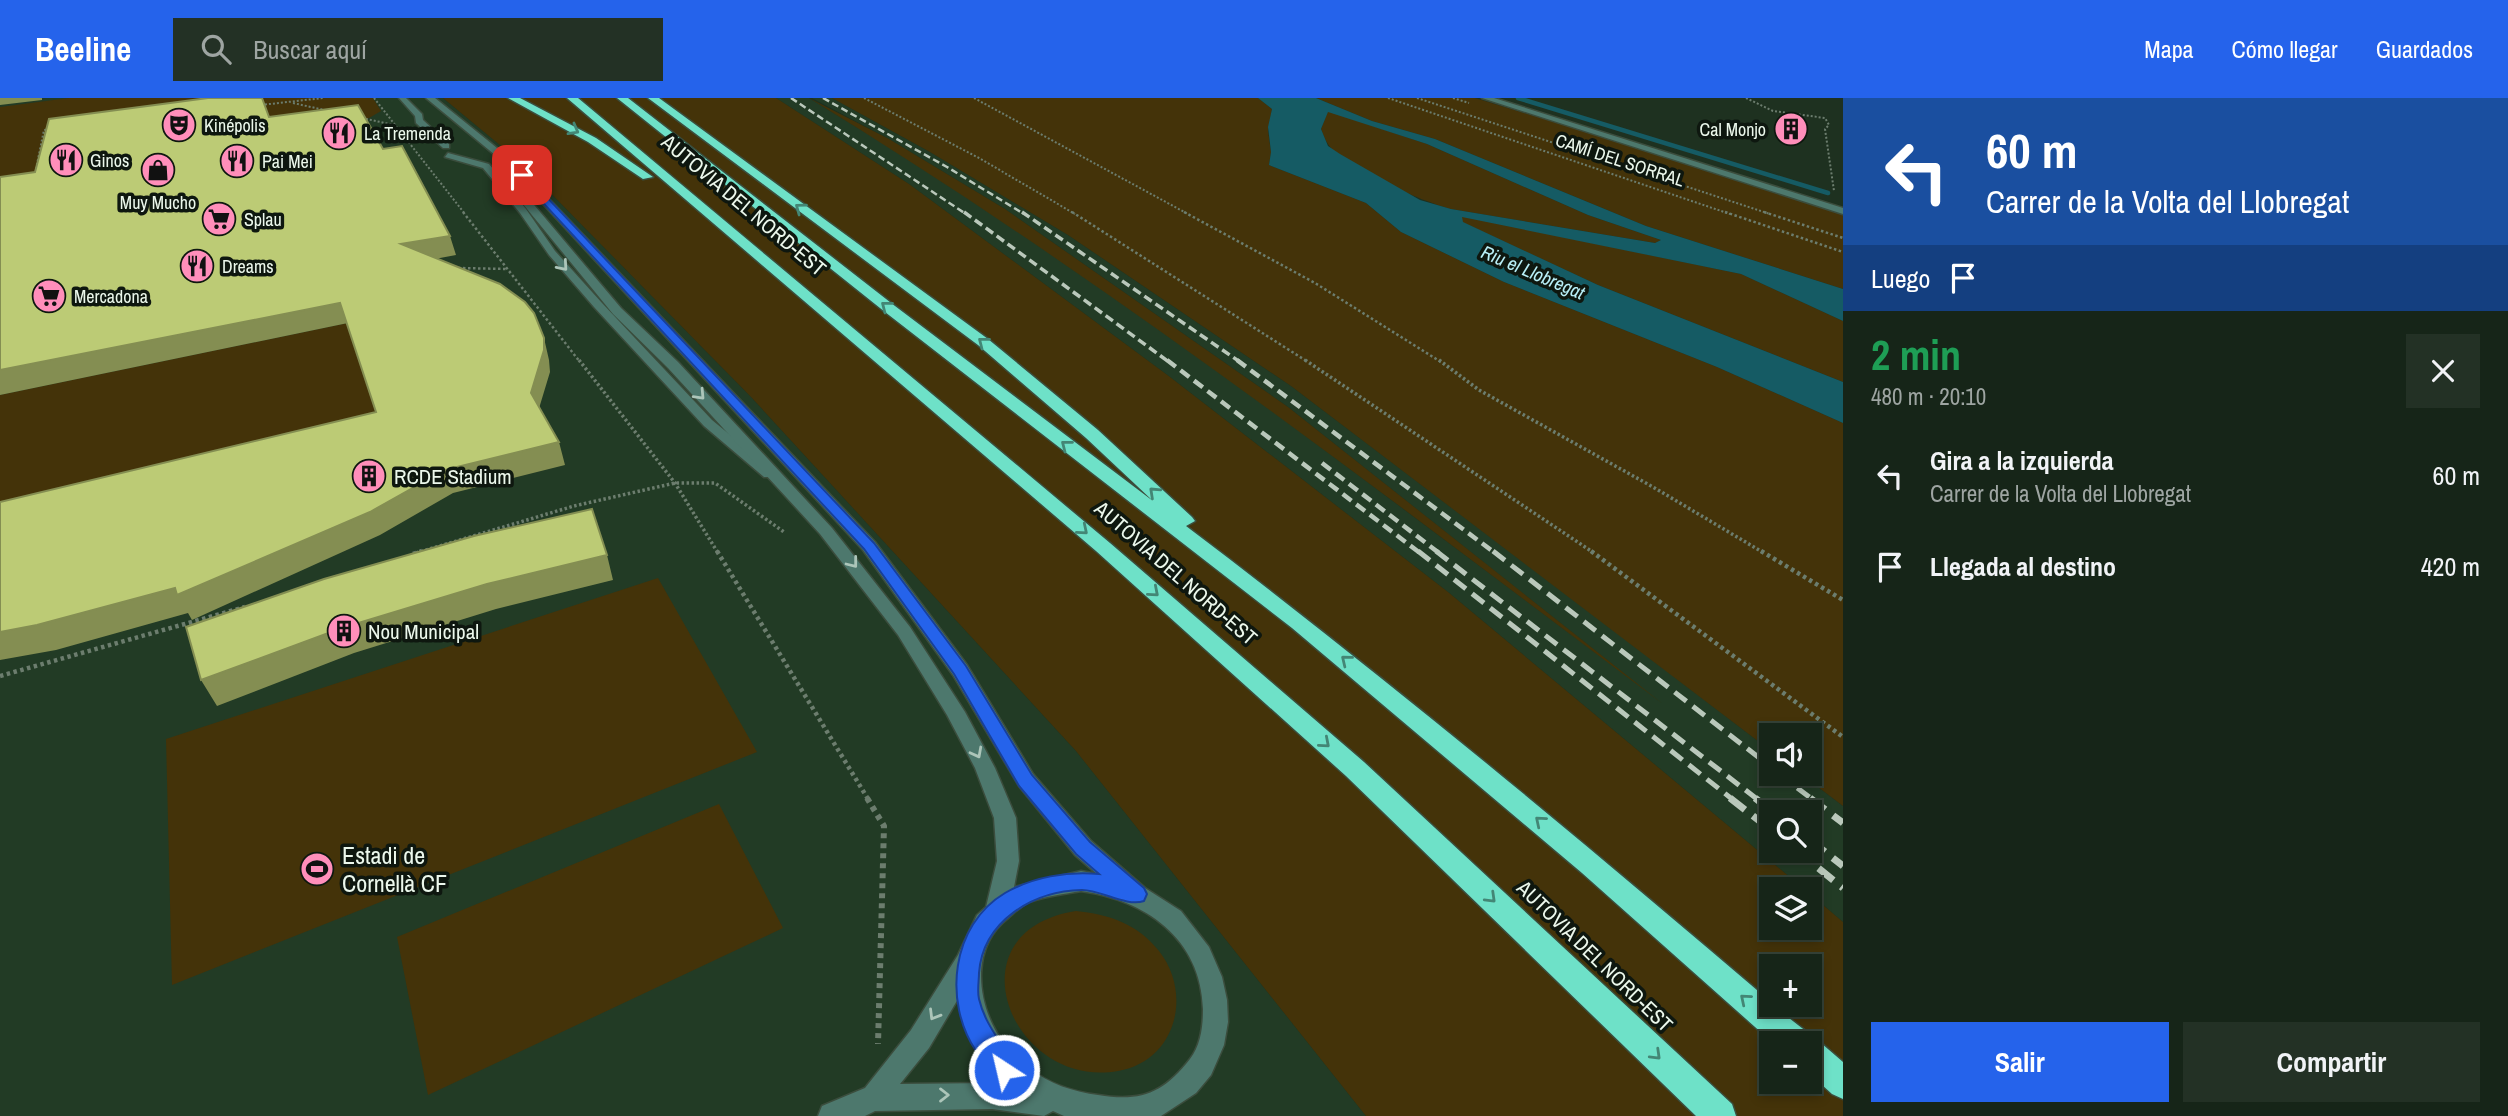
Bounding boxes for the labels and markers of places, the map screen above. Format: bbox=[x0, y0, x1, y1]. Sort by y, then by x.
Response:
theatre icon: Kinépolis bbox=[160, 106, 198, 144]
building icon: Cal Monjo bbox=[1772, 110, 1810, 148]
place label: Kinépolis bbox=[204, 113, 266, 138]
restaurant icon: La Tremenda bbox=[320, 114, 358, 152]
place label: Cal Monjo bbox=[1700, 117, 1766, 142]
place label: La Tremenda bbox=[364, 121, 451, 146]
restaurant icon: Ginos bbox=[47, 141, 85, 179]
restaurant icon: Pai Mei bbox=[218, 142, 256, 180]
pin bbox=[492, 145, 552, 205]
place label: Ginos bbox=[90, 148, 129, 173]
place label: Pai Mei bbox=[262, 149, 313, 174]
shop icon: Muy Mucho bbox=[139, 151, 177, 189]
place label: Muy Mucho bbox=[120, 190, 196, 215]
supermarket icon: Splau bbox=[200, 200, 238, 238]
place label: Splau bbox=[244, 207, 282, 232]
restaurant icon: Dreams bbox=[178, 247, 216, 285]
place label: Dreams bbox=[222, 254, 274, 279]
supermarket icon: Mercadona bbox=[30, 277, 68, 315]
place label: Mercadona bbox=[74, 284, 148, 309]
building icon: RCDE Stadium bbox=[350, 457, 388, 495]
place label: RCDE Stadium bbox=[394, 462, 512, 491]
building icon: Nou Municipal bbox=[325, 612, 363, 650]
place label: Nou Municipal bbox=[368, 617, 479, 646]
place label: Estadi de Cornellà CF bbox=[342, 839, 447, 899]
sports icon: Estadi de Cornellà CF bbox=[298, 850, 336, 888]

